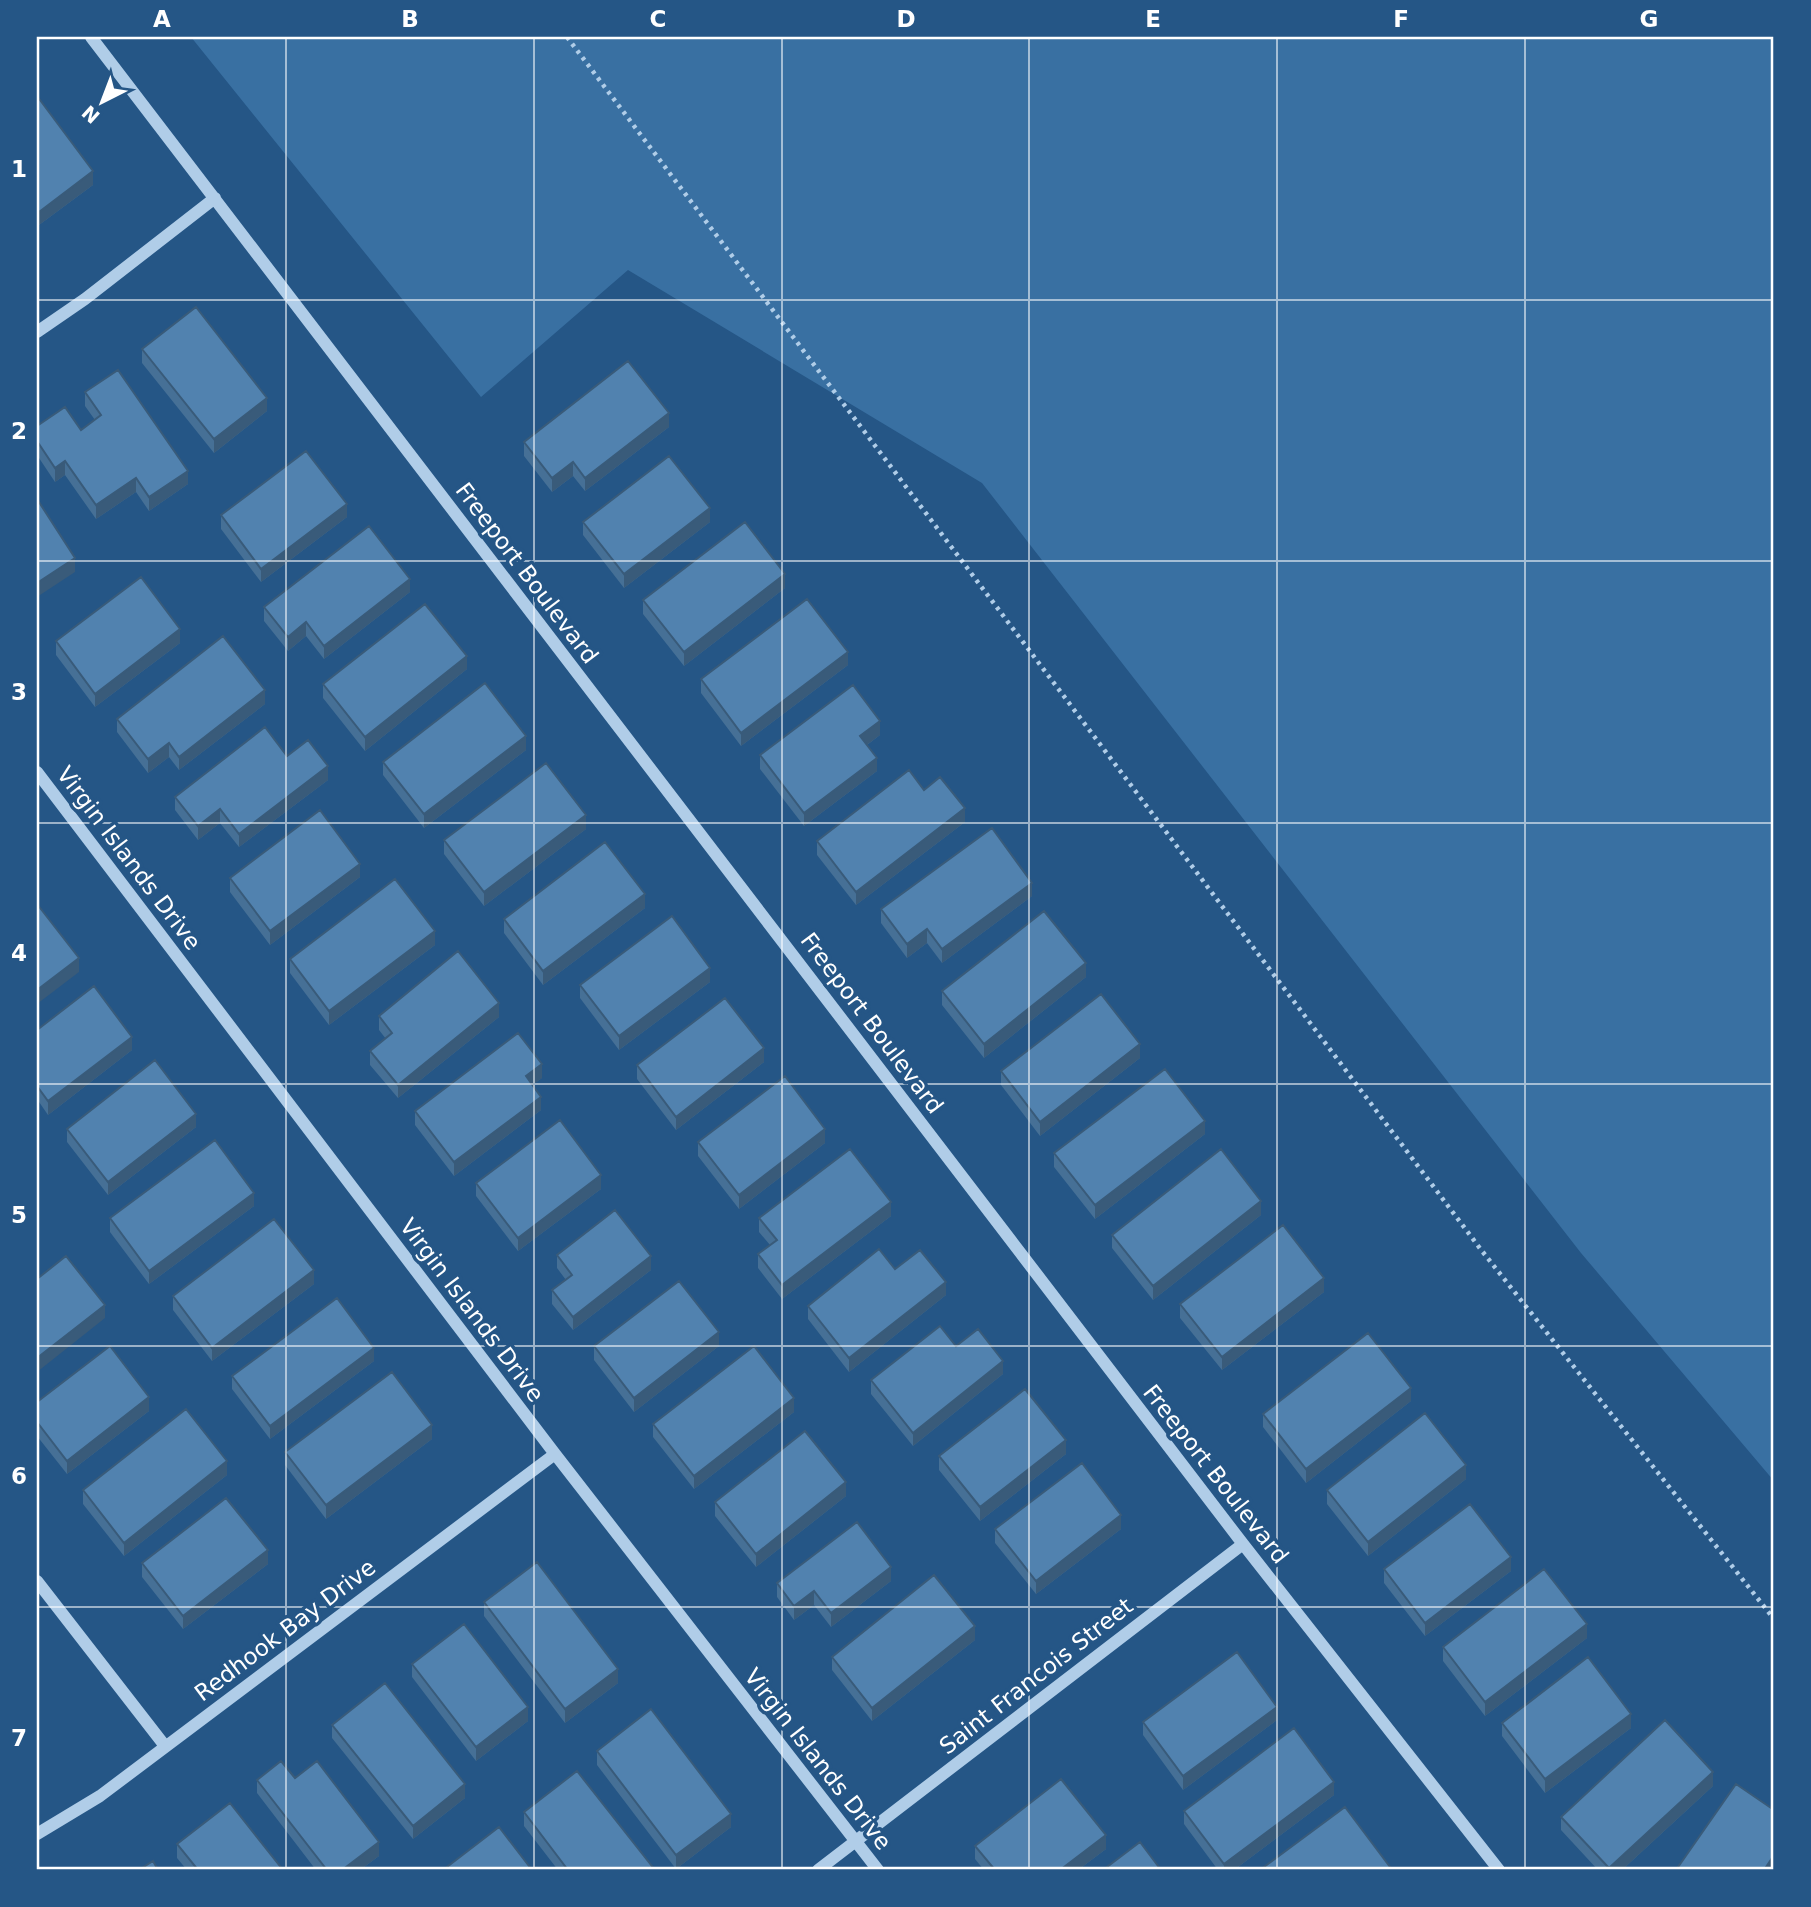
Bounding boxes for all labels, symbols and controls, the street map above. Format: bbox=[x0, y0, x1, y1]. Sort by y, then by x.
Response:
text: A bbox=[153, 6, 171, 32]
text: B bbox=[401, 6, 419, 32]
text: C bbox=[650, 6, 666, 32]
text: D bbox=[896, 6, 916, 32]
text: E bbox=[1145, 6, 1161, 32]
text: F bbox=[1393, 6, 1409, 32]
text: G bbox=[1640, 6, 1658, 32]
north arrow bbox=[66, 66, 136, 136]
text: N bbox=[77, 101, 104, 128]
text: 1 bbox=[11, 156, 27, 182]
text: 2 bbox=[11, 418, 27, 444]
street label: Freeport Boulevard bbox=[451, 477, 603, 669]
text: 3 bbox=[11, 679, 27, 705]
street label: Virgin Islands Drive bbox=[52, 761, 206, 955]
street label: Freeport Boulevard bbox=[796, 927, 948, 1119]
text: 4 bbox=[11, 940, 27, 966]
text: 5 bbox=[11, 1202, 27, 1228]
street label: Virgin Islands Drive bbox=[395, 1213, 549, 1407]
street label: Freeport Boulevard bbox=[1138, 1379, 1294, 1569]
text: 6 bbox=[11, 1463, 27, 1489]
street label: Redhook Bay Drive bbox=[190, 1554, 380, 1706]
street label: Saint Francois Street bbox=[934, 1593, 1138, 1759]
street label: Virgin Islands Drive bbox=[739, 1663, 897, 1855]
text: 7 bbox=[11, 1725, 27, 1751]

